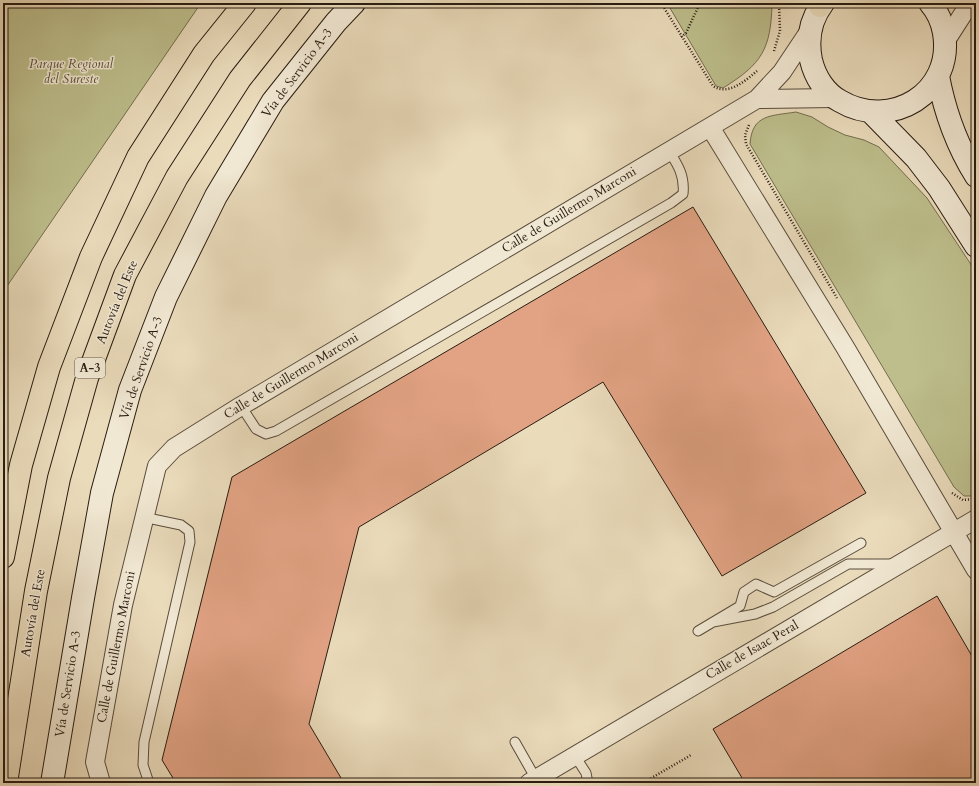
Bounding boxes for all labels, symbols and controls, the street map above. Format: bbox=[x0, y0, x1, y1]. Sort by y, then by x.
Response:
street label: Vía de Servicio A-3 bbox=[257, 25, 337, 121]
park label: Parque Regional del Sureste bbox=[29, 55, 114, 88]
street label: Calle de Guillermo Marconi bbox=[498, 162, 640, 257]
street label: Autovía del Este bbox=[92, 257, 142, 347]
street label: Vía de Servicio A-3 bbox=[115, 314, 167, 422]
street label: Calle de Guillermo Marconi bbox=[220, 328, 362, 423]
road number: A-3 bbox=[75, 358, 105, 378]
street label: Autovía del Este bbox=[16, 568, 50, 658]
street label: Calle de Guillermo Marconi bbox=[92, 569, 140, 724]
street label: Calle de Isaac Peral bbox=[702, 616, 802, 684]
street label: Vía de Servicio A-3 bbox=[51, 629, 85, 739]

